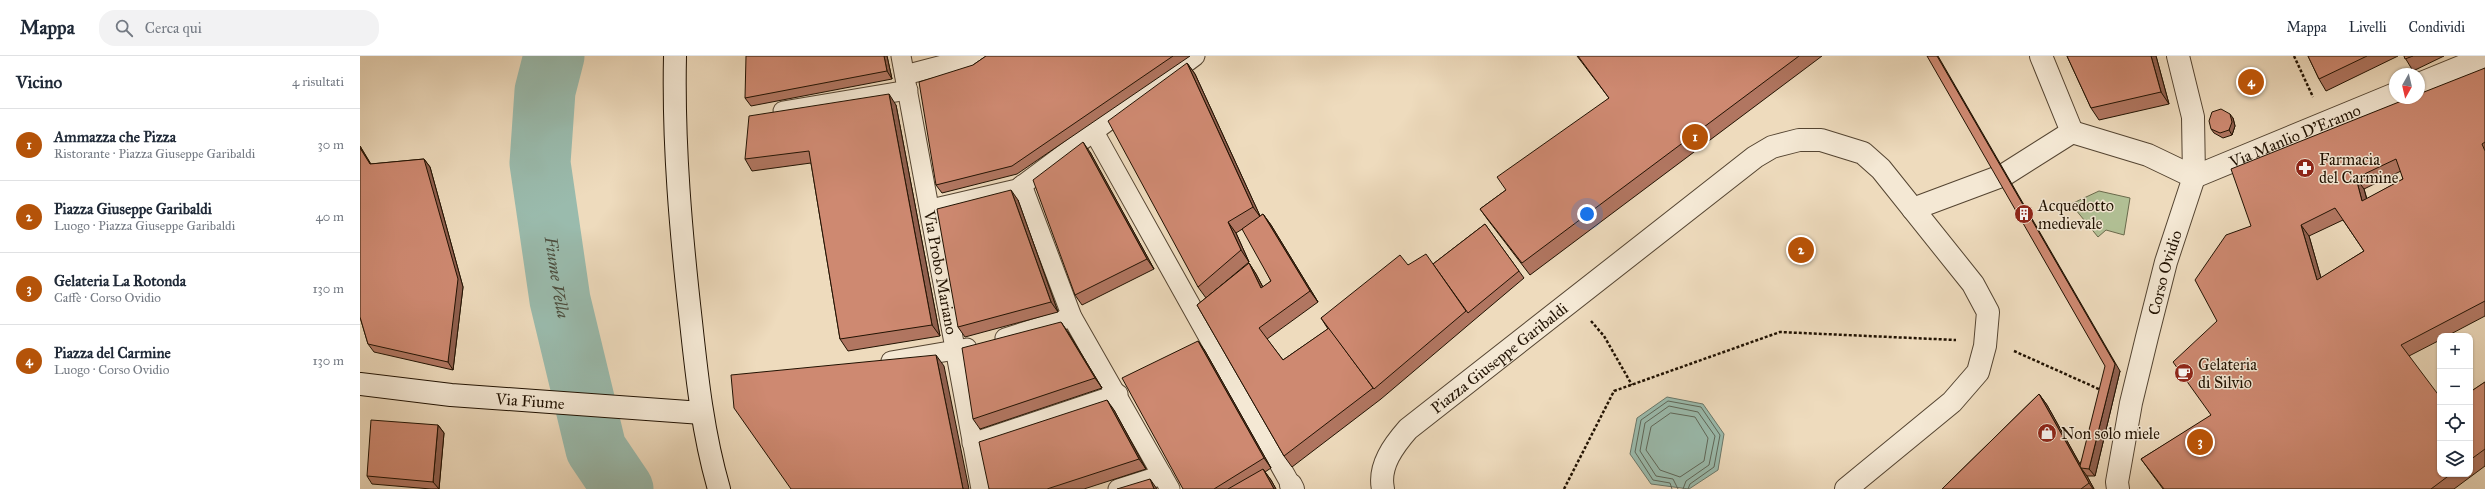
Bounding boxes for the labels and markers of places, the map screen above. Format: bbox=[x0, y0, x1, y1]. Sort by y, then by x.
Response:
pin: 4 bbox=[2238, 67, 2264, 97]
pin: 1 bbox=[1682, 122, 1708, 152]
place label: Farmacia del Carmine bbox=[2319, 150, 2399, 187]
pharmacy icon: Farmacia del Carmine bbox=[2294, 157, 2316, 179]
place label: Acquedotto medievale bbox=[2037, 196, 2114, 233]
building icon: Acquedotto medievale bbox=[2013, 203, 2035, 225]
pin: 2 bbox=[1788, 235, 1814, 265]
place label: Gelateria di Silvio bbox=[2198, 355, 2257, 392]
cafe icon: Gelateria di Silvio bbox=[2173, 362, 2195, 384]
shop icon: Non solo miele bbox=[2036, 422, 2058, 444]
place label: Non solo miele bbox=[2061, 424, 2160, 443]
pin: 3 bbox=[2187, 427, 2213, 457]

